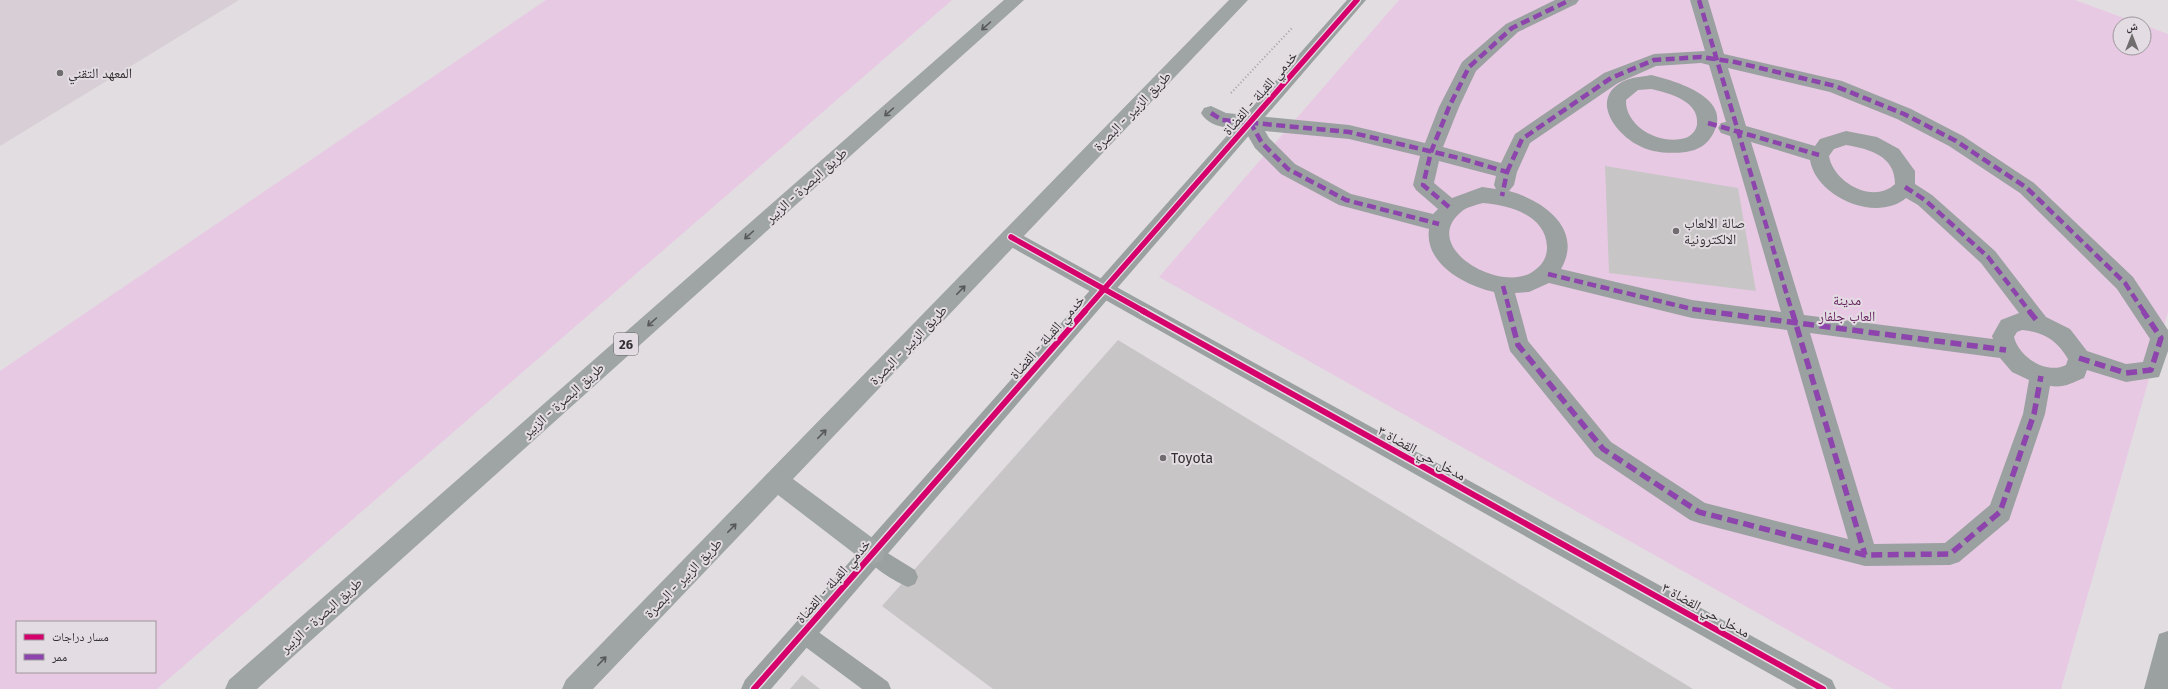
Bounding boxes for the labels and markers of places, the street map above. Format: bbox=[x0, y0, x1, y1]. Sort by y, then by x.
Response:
place label: المعهد التقني bbox=[68, 65, 132, 85]
marker: المعهد التقني bbox=[55, 68, 65, 78]
place label: صالة الالعاب الالكترونية bbox=[1684, 215, 1745, 248]
marker: صالة الالعاب الالكترونية bbox=[1671, 226, 1681, 236]
place label: Toyota bbox=[1171, 450, 1213, 467]
marker: Toyota bbox=[1158, 453, 1168, 463]

